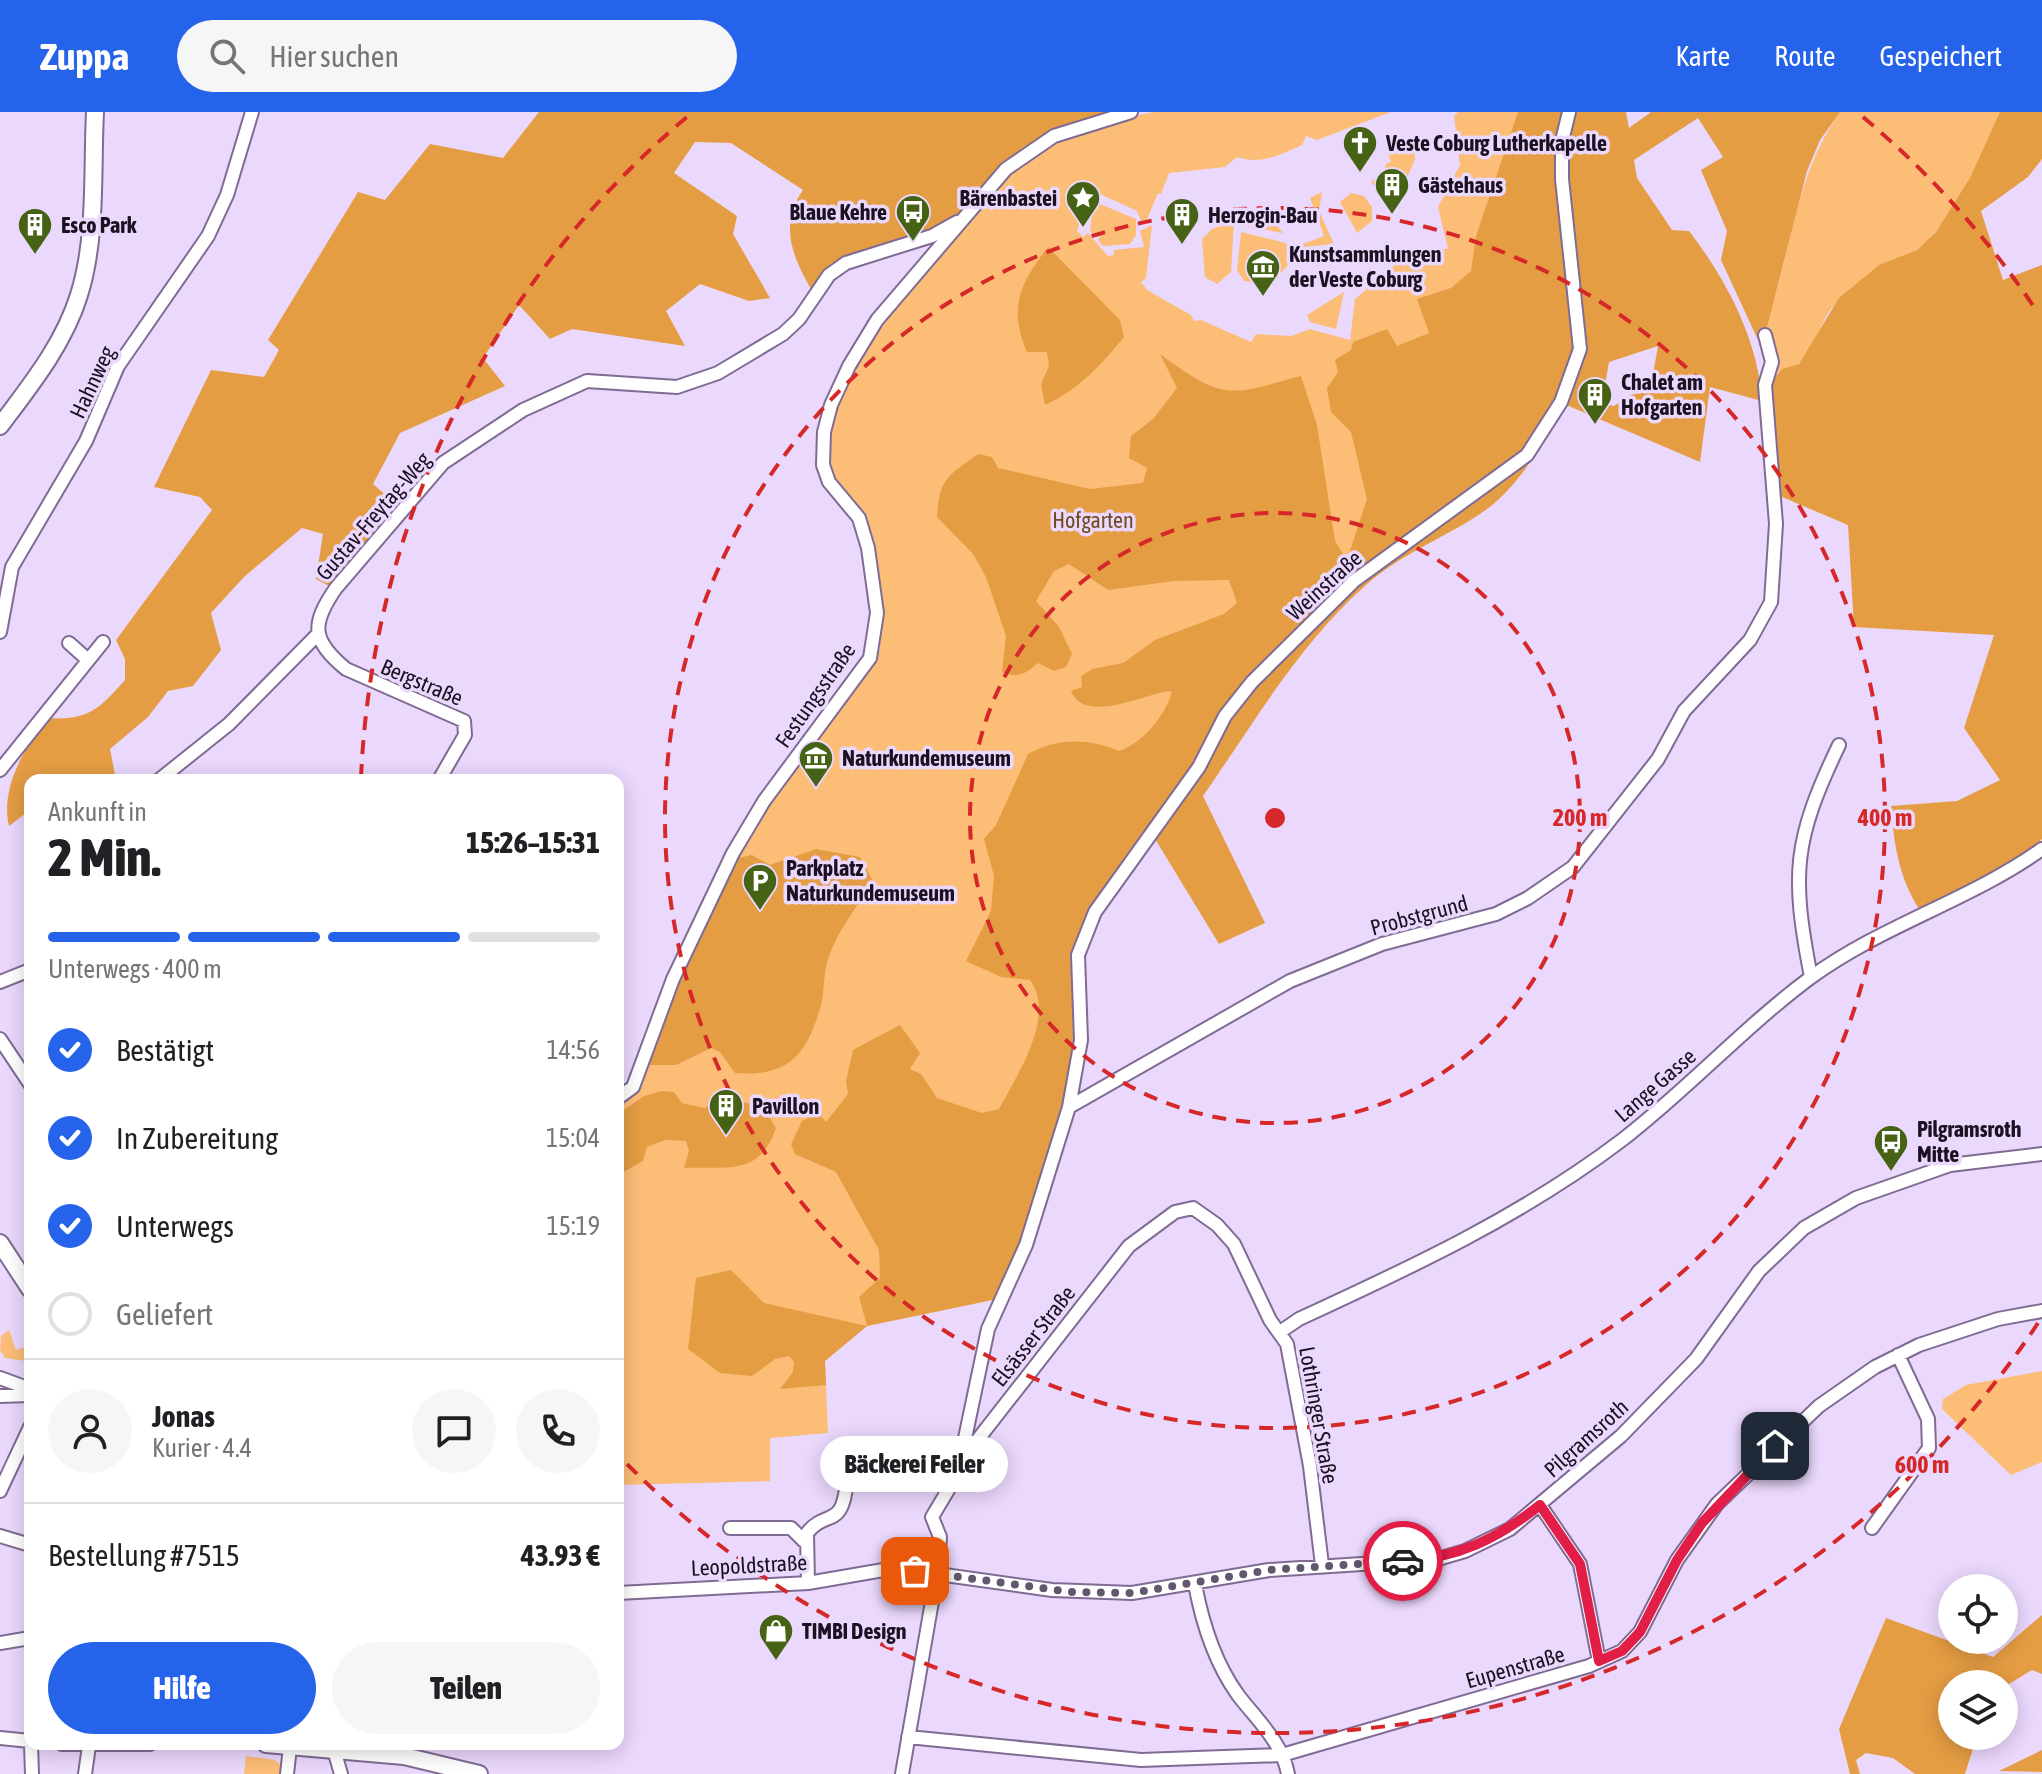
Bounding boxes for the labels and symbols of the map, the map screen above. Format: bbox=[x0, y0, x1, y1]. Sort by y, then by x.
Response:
church icon: Veste Coburg Lutherkapelle bbox=[1341, 124, 1379, 174]
place label: Veste Coburg Lutherkapelle bbox=[1385, 130, 1607, 156]
building icon: Gästehaus bbox=[1373, 166, 1411, 216]
place label: Gästehaus bbox=[1418, 172, 1503, 198]
place icon: Bärenbastei bbox=[1064, 179, 1102, 229]
place label: Bärenbastei bbox=[960, 185, 1057, 211]
bus stop icon: Blaue Kehre bbox=[894, 193, 932, 243]
building icon: Herzogin-Bau bbox=[1163, 196, 1201, 246]
place label: Blaue Kehre bbox=[789, 199, 887, 225]
place label: Herzogin-Bau bbox=[1208, 202, 1317, 228]
building icon: Esco Park bbox=[16, 206, 54, 256]
place label: Esco Park bbox=[61, 212, 137, 238]
place label: Kunstsammlungen der Veste Coburg bbox=[1289, 241, 1441, 292]
museum icon: Kunstsammlungen der Veste Coburg bbox=[1244, 248, 1282, 298]
street label: Hahnweg bbox=[64, 341, 120, 422]
place label: Chalet am Hofgarten bbox=[1621, 369, 1703, 420]
building icon: Chalet am Hofgarten bbox=[1576, 376, 1614, 426]
street label: Gustav-Freytag-Weg bbox=[310, 446, 436, 585]
park label: Hofgarten bbox=[1052, 507, 1134, 533]
street label: Weinstraße bbox=[1281, 545, 1367, 625]
street label: Festungsstraße bbox=[769, 638, 861, 752]
street label: Bergstraße bbox=[377, 653, 467, 711]
museum icon: Naturkundemuseum bbox=[797, 739, 835, 789]
place label: Naturkundemuseum bbox=[842, 745, 1011, 771]
centre of rings bbox=[1261, 804, 1289, 832]
text: 200 m bbox=[1553, 804, 1607, 831]
text: 400 m bbox=[1857, 804, 1912, 831]
place label: Parkplatz Naturkundemuseum bbox=[786, 855, 955, 906]
parking icon: Parkplatz Naturkundemuseum bbox=[741, 862, 779, 912]
street label: Probstgrund bbox=[1367, 890, 1471, 940]
street label: Lange Gasse bbox=[1609, 1043, 1701, 1127]
building icon: Pavillon bbox=[707, 1087, 745, 1137]
place label: Pavillon bbox=[752, 1093, 819, 1119]
place label: Pilgramsroth Mitte bbox=[1917, 1116, 2021, 1167]
bus stop icon: Pilgramsroth Mitte bbox=[1872, 1123, 1910, 1173]
street label: Elsässer Straße bbox=[986, 1281, 1080, 1391]
street label: Lothringer Straße bbox=[1294, 1344, 1344, 1486]
street label: Pilgramsroth bbox=[1539, 1394, 1633, 1482]
pin bbox=[1741, 1412, 1809, 1480]
callout: Bäckerei Feiler bbox=[821, 1435, 1009, 1491]
text: 600 m bbox=[1895, 1451, 1949, 1478]
courier bbox=[1363, 1521, 1443, 1601]
pin bbox=[881, 1537, 949, 1605]
street label: Leopoldstraße bbox=[690, 1549, 808, 1581]
shop icon: TIMBI Design bbox=[757, 1612, 795, 1662]
place label: TIMBI Design bbox=[802, 1618, 906, 1644]
street label: Eupenstraße bbox=[1462, 1640, 1568, 1694]

